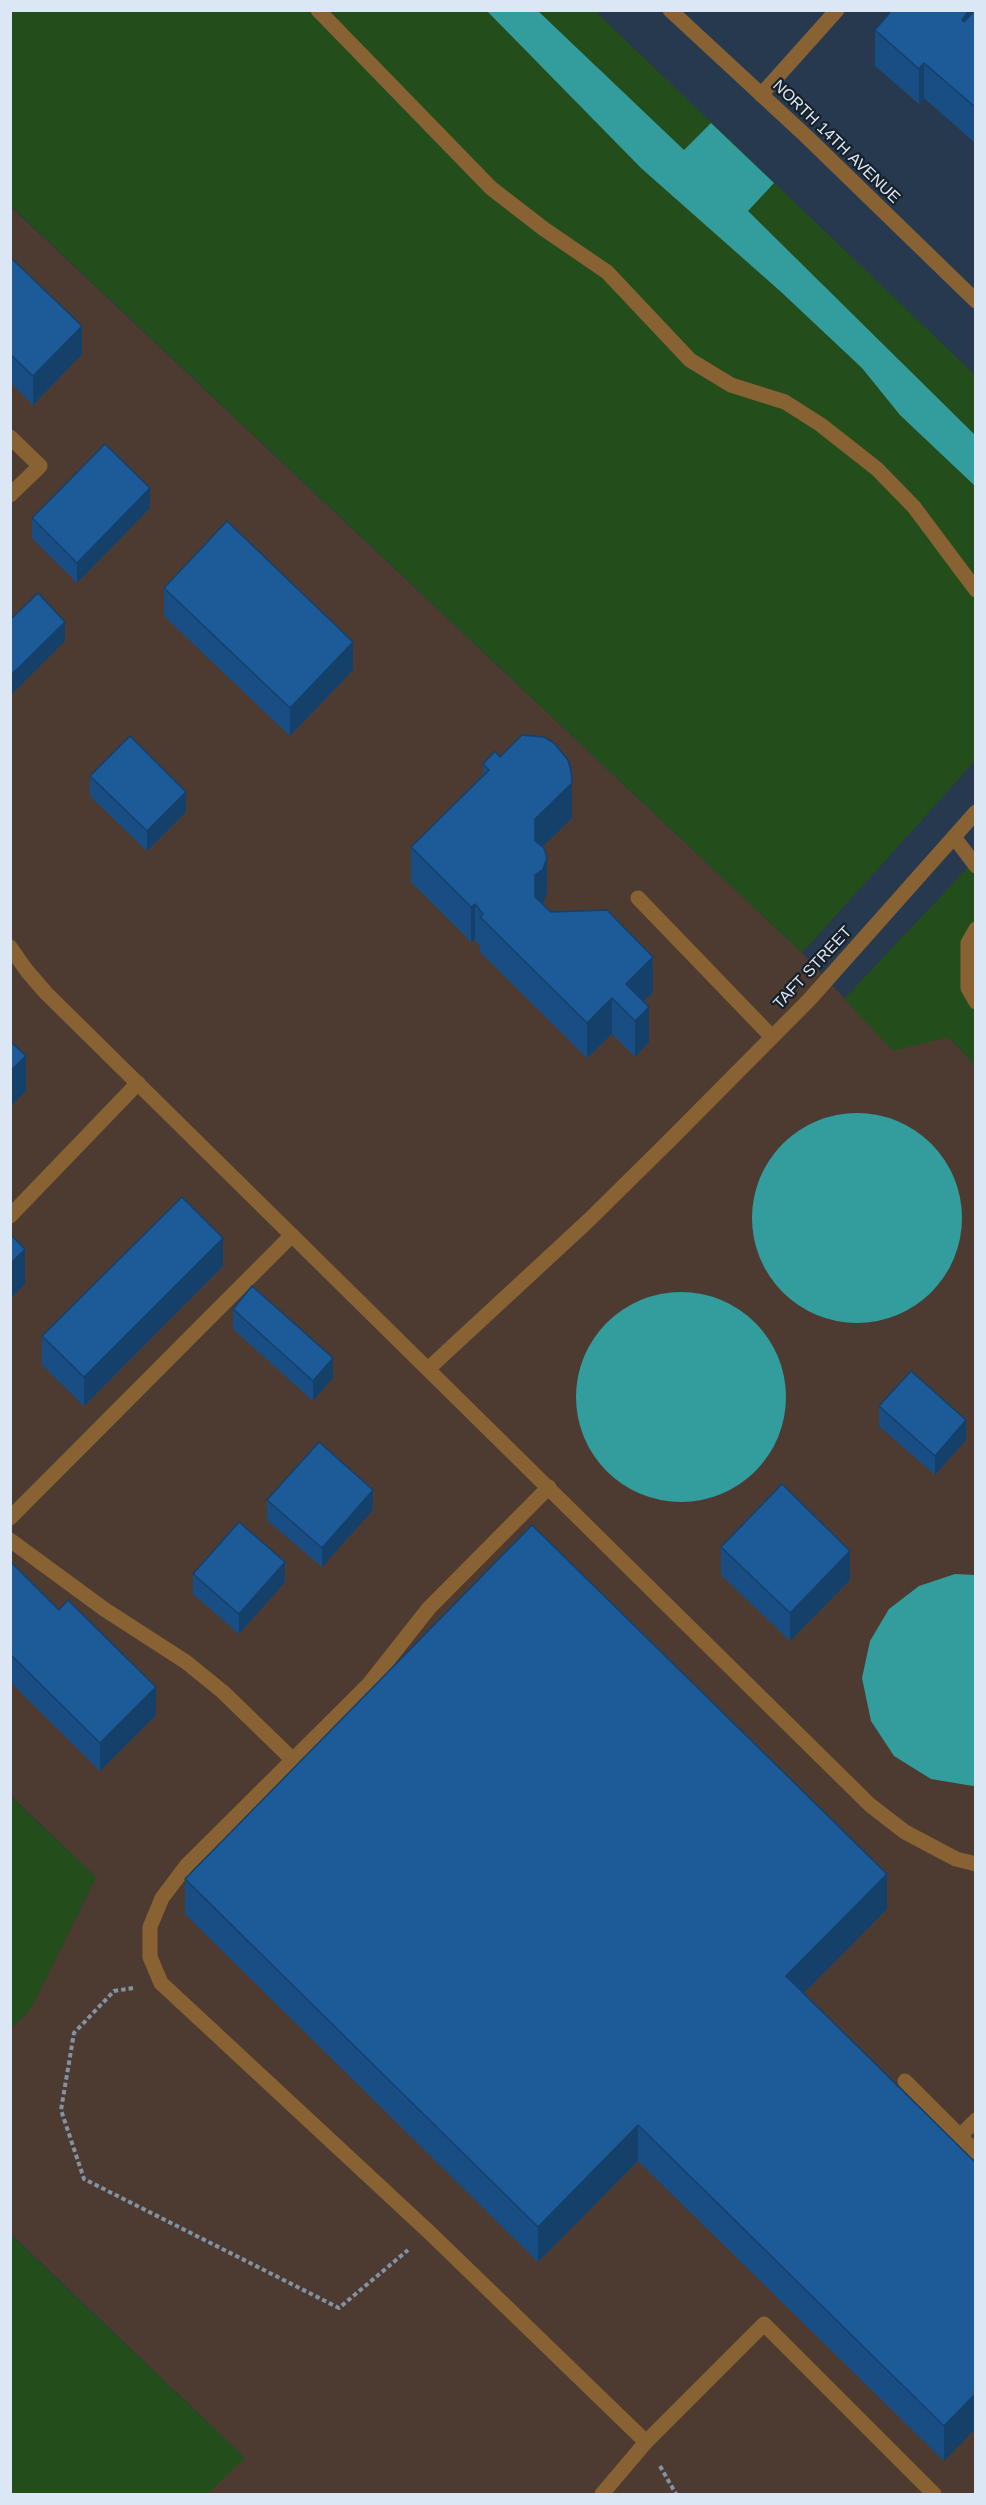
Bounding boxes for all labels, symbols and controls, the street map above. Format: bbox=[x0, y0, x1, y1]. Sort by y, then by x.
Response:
street label: NORTH 14TH AVENUE bbox=[768, 76, 904, 208]
street label: TAFT STREET bbox=[770, 923, 856, 1013]

